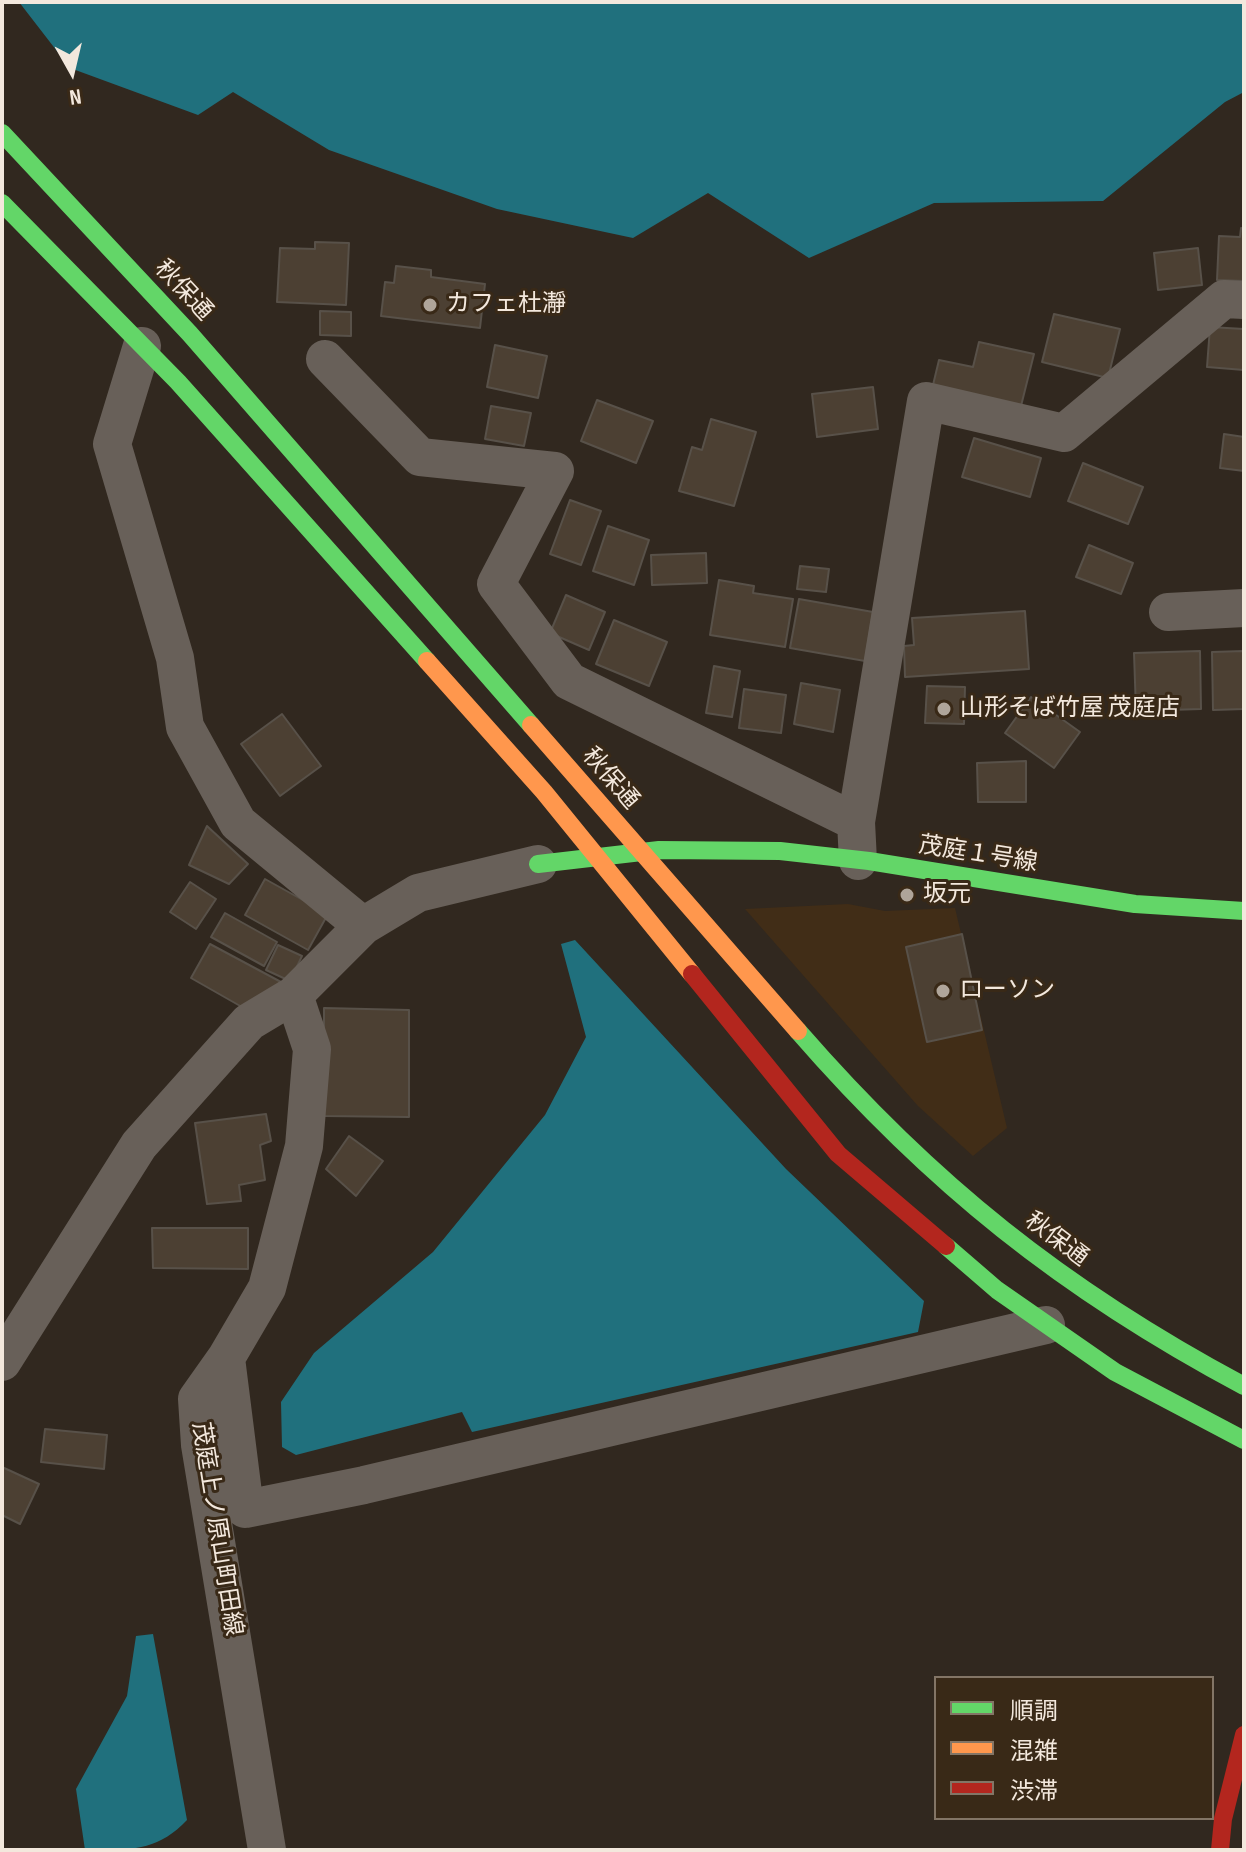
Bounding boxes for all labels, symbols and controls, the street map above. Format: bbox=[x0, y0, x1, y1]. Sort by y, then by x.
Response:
north arrow bbox=[32, 32, 112, 112]
text: N bbox=[68, 82, 83, 110]
street label: 秋保通 bbox=[148, 255, 218, 327]
place label: カフェ杜瀞 bbox=[446, 291, 566, 319]
marker: カフェ杜瀞 bbox=[421, 296, 439, 314]
place label: 山形そば竹屋 茂庭店 bbox=[960, 695, 1180, 723]
marker: 山形そば竹屋 茂庭店 bbox=[935, 700, 953, 718]
street label: 秋保通 bbox=[576, 742, 644, 816]
street label: 茂庭１号線 bbox=[916, 831, 1040, 879]
place label: 坂元 bbox=[923, 881, 971, 909]
marker: 坂元 bbox=[898, 886, 916, 904]
place label: ローソン bbox=[959, 977, 1055, 1005]
marker: ローソン bbox=[934, 982, 952, 1000]
street label: 秋保通 bbox=[1019, 1207, 1093, 1273]
street label: 茂庭上ノ原山町田線 bbox=[185, 1420, 247, 1638]
legend bbox=[934, 1676, 1214, 1820]
text: 順調 bbox=[1010, 1697, 1058, 1726]
text: 混雑 bbox=[1010, 1737, 1058, 1766]
text: 渋滞 bbox=[1010, 1777, 1058, 1806]

